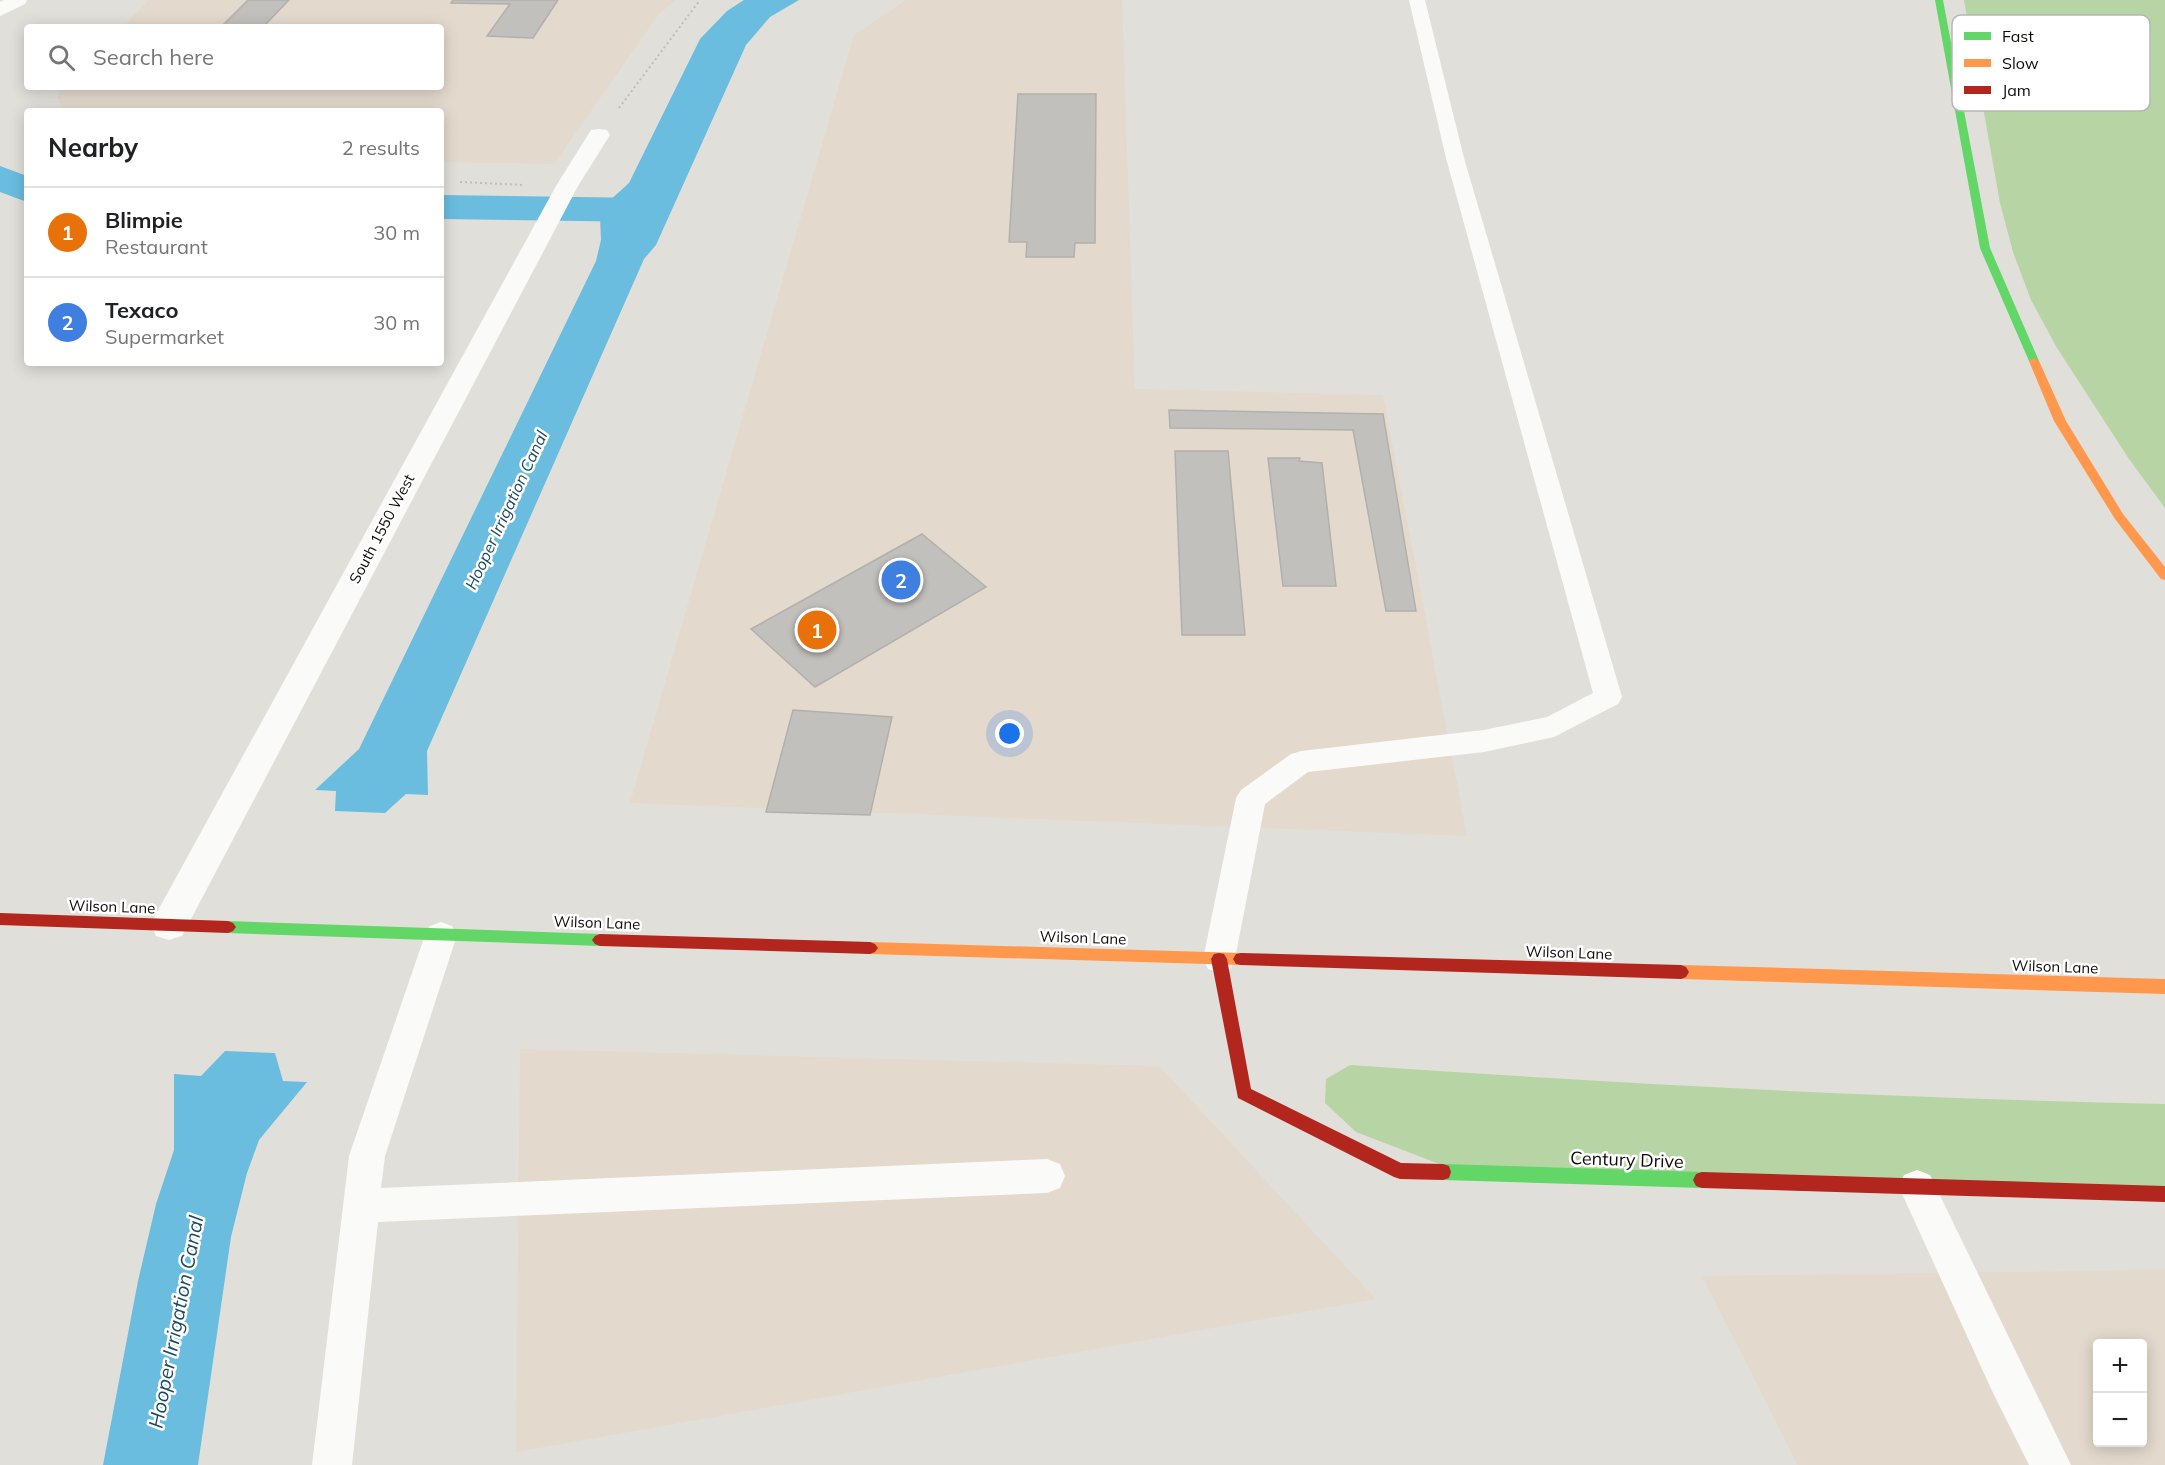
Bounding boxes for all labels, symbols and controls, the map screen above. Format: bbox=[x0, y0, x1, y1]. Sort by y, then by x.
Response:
legend bbox=[1952, 15, 2150, 111]
search box bbox=[24, 24, 444, 90]
text: Fast bbox=[2002, 26, 2034, 46]
icon: search bbox=[45, 41, 78, 74]
text: Search here bbox=[93, 43, 214, 71]
text: Slow bbox=[2002, 53, 2039, 73]
text: Jam bbox=[2002, 80, 2031, 100]
text: Nearby bbox=[48, 131, 138, 164]
text: 2 results bbox=[342, 135, 420, 160]
text: Blimpie bbox=[105, 206, 183, 234]
text: 1 bbox=[62, 220, 74, 245]
text: 30 m bbox=[373, 220, 420, 245]
text: Restaurant bbox=[105, 234, 208, 259]
text: Texaco bbox=[105, 296, 178, 324]
text: 2 bbox=[62, 310, 74, 335]
text: 30 m bbox=[373, 310, 420, 335]
text: Supermarket bbox=[105, 324, 224, 349]
water label: Hooper Irrigation Canal bbox=[460, 427, 552, 593]
street label: South 1550 West bbox=[345, 471, 418, 587]
pin: 2 bbox=[882, 558, 920, 602]
pin: 1 bbox=[798, 608, 836, 652]
your location bbox=[995, 719, 1024, 748]
street label: Wilson Lane bbox=[68, 895, 156, 918]
street label: Wilson Lane bbox=[553, 911, 641, 934]
street label: Wilson Lane bbox=[1039, 926, 1127, 949]
street label: Wilson Lane bbox=[1525, 941, 1613, 964]
street label: Wilson Lane bbox=[2011, 955, 2099, 978]
street label: Century Drive bbox=[1570, 1146, 1684, 1173]
water label: Hooper Irrigation Canal bbox=[143, 1213, 208, 1430]
map controls bbox=[2093, 1339, 2147, 1447]
button: + bbox=[2093, 1339, 2147, 1393]
button: − bbox=[2093, 1393, 2147, 1447]

